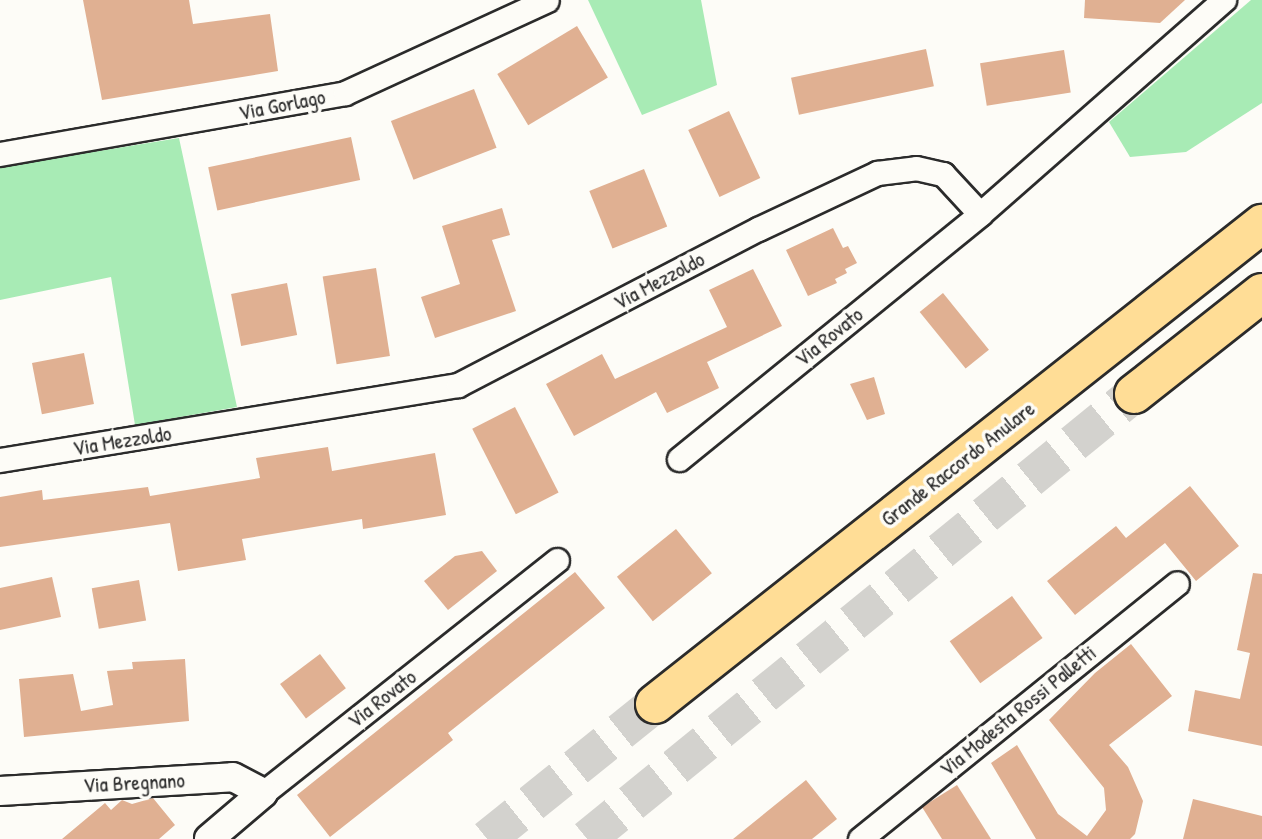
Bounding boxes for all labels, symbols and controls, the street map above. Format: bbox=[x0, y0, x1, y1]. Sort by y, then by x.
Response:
street label: Via Gorlago bbox=[236, 84, 328, 126]
street label: Via Mezzoldo bbox=[609, 247, 709, 315]
street label: Via Rovato bbox=[790, 302, 868, 372]
street label: Grande Raccordo Anulare bbox=[876, 396, 1040, 532]
street label: Via Mezzoldo bbox=[71, 421, 173, 461]
street label: Via Modesta Rossi Palletti bbox=[935, 640, 1101, 782]
street label: Via Rovato bbox=[343, 664, 421, 734]
street label: Via Bregnano bbox=[83, 768, 185, 798]

